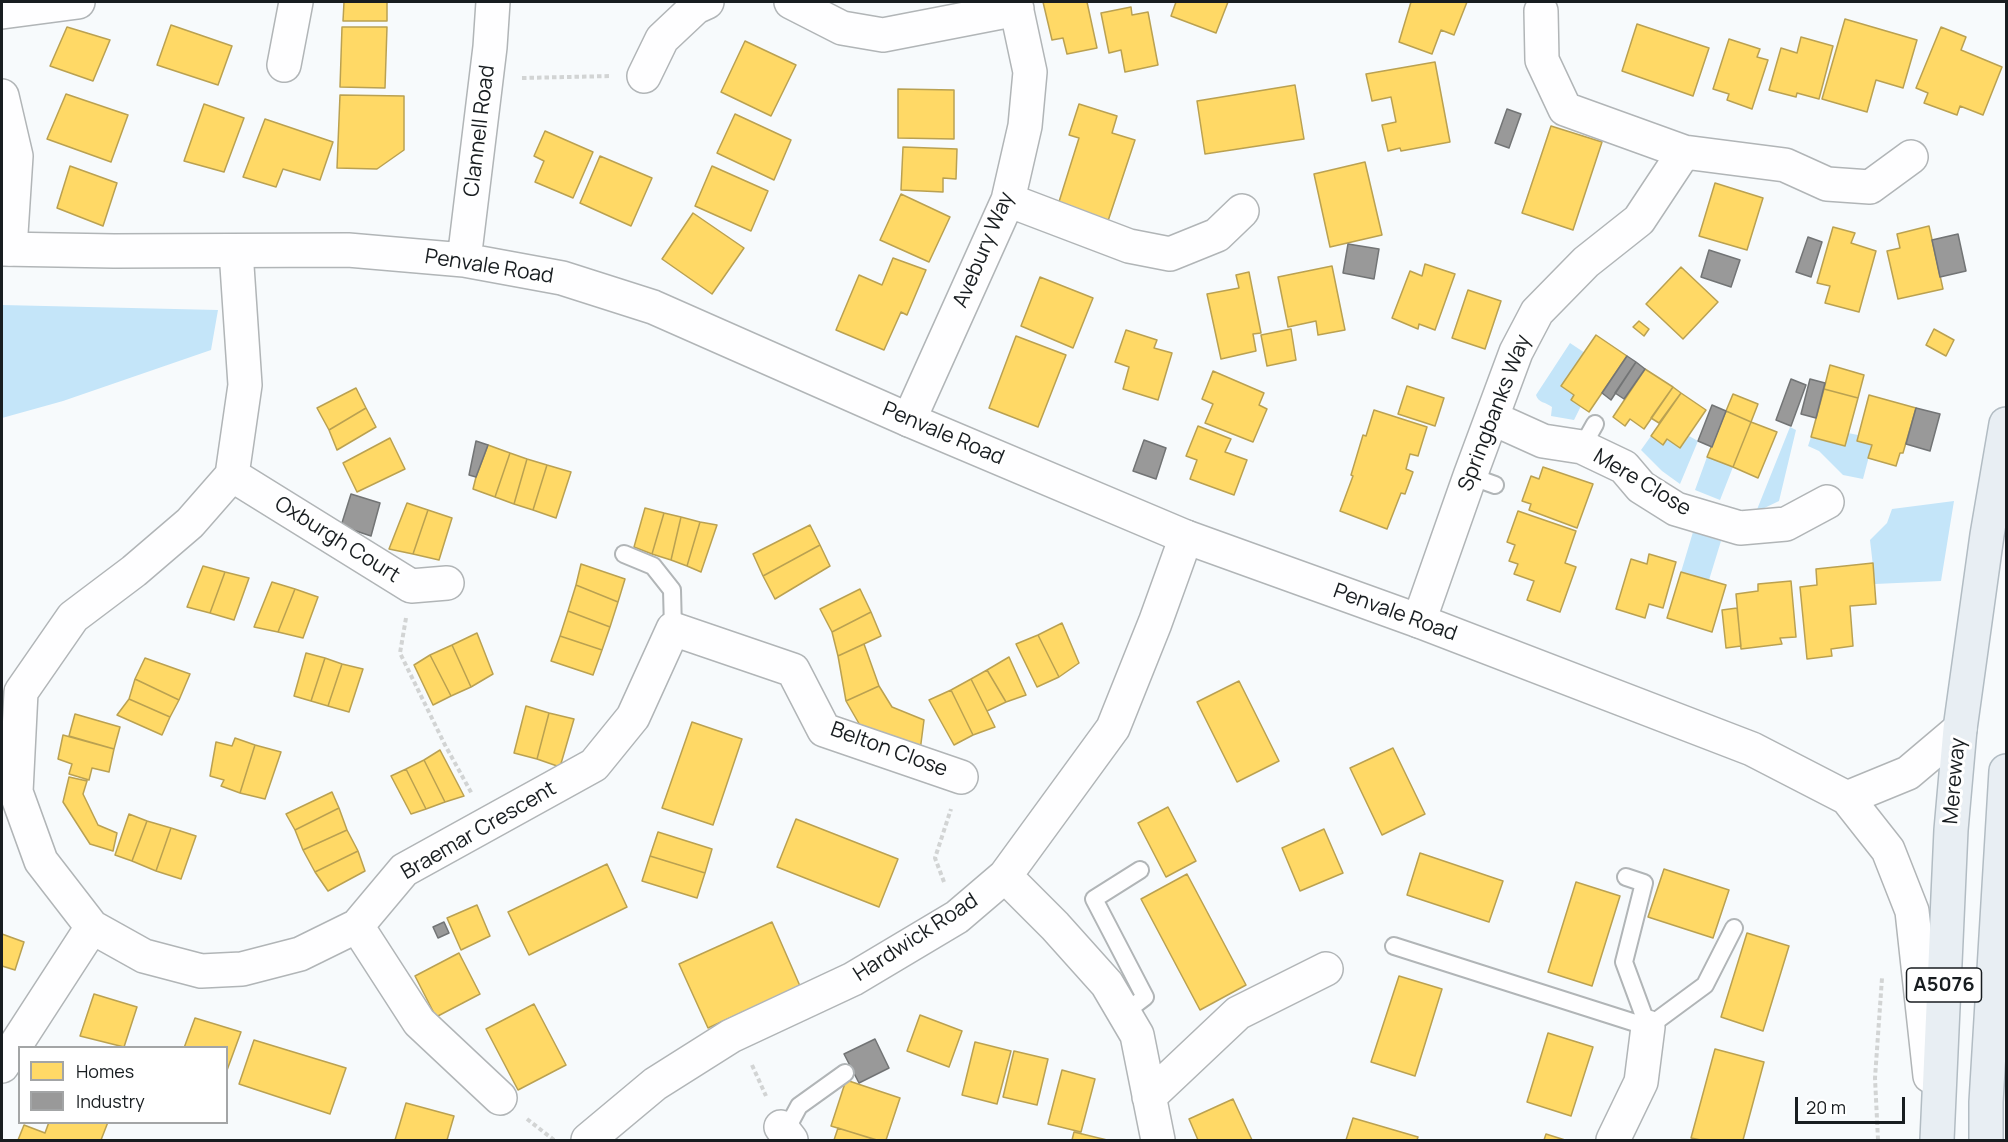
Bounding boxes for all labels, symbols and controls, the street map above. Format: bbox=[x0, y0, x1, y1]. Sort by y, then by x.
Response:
street label: Clannell Road bbox=[459, 64, 501, 198]
street label: Avebury Way bbox=[948, 188, 1020, 312]
street label: Penvale Road bbox=[423, 244, 555, 290]
street label: Springbanks Way bbox=[1454, 331, 1536, 495]
street label: Penvale Road bbox=[878, 397, 1008, 471]
street label: Mere Close bbox=[1589, 444, 1695, 522]
street label: Oxburgh Court bbox=[270, 491, 404, 589]
street label: Penvale Road bbox=[1330, 579, 1460, 647]
street label: Belton Close bbox=[827, 717, 951, 783]
street label: Mereway bbox=[1939, 737, 1971, 825]
street label: Braemar Crescent bbox=[397, 776, 561, 886]
street label: Hardwick Road bbox=[849, 889, 983, 987]
road number: A5076 bbox=[1906, 968, 1982, 1002]
legend bbox=[18, 1046, 228, 1124]
text: Homes bbox=[76, 1059, 134, 1083]
scale bar bbox=[1798, 1085, 1908, 1123]
text: Industry bbox=[76, 1089, 145, 1113]
text: 20 m bbox=[1806, 1095, 1846, 1119]

